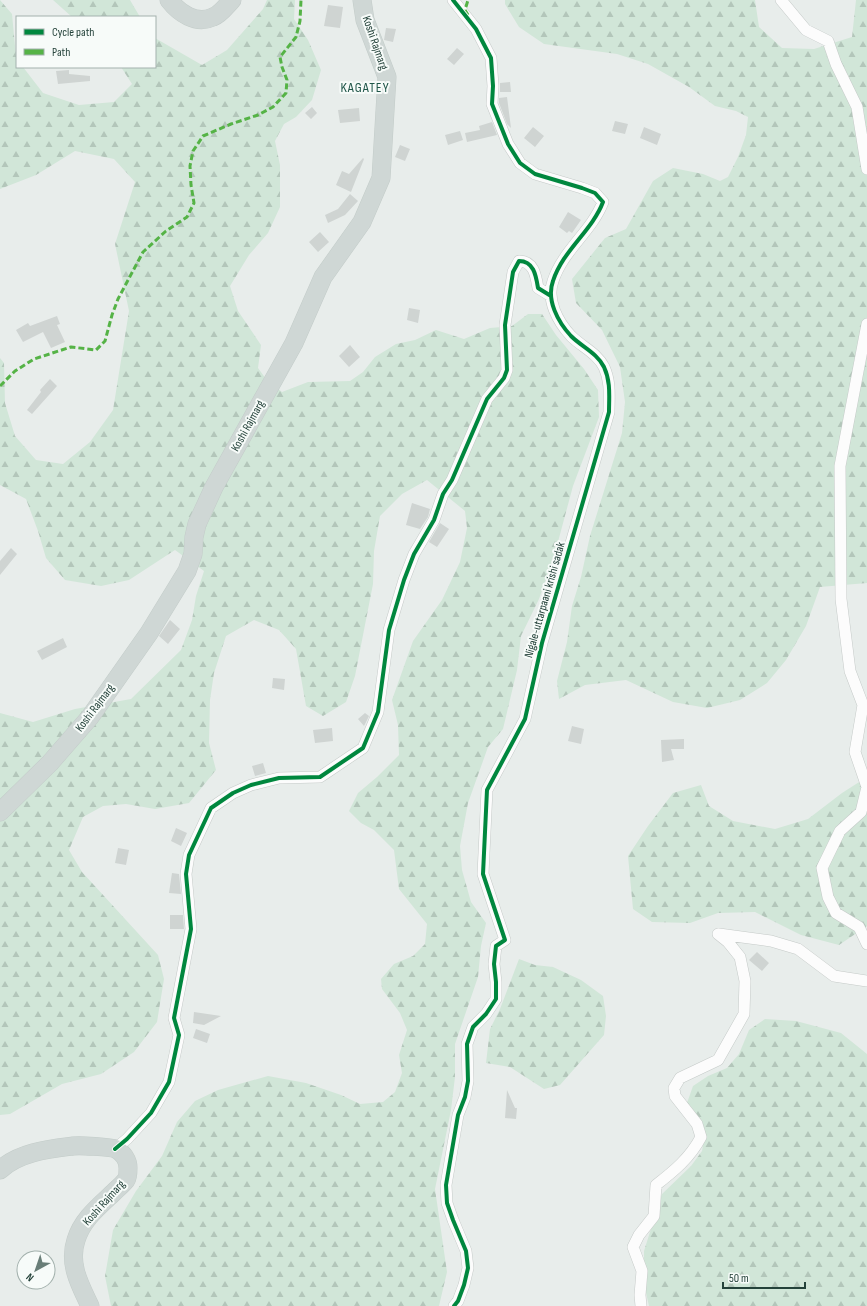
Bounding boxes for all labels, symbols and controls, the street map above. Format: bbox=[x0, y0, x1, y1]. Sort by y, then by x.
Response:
street label: Koshi Rajmarg bbox=[359, 14, 391, 72]
legend bbox=[16, 16, 156, 68]
text: Cycle path bbox=[52, 25, 94, 40]
text: Path bbox=[52, 45, 70, 60]
district label: KAGATEY bbox=[341, 79, 389, 96]
street label: Koshi Rajmarg bbox=[228, 398, 268, 454]
street label: Nigale-uttarpaani krishi sadak bbox=[521, 540, 569, 660]
street label: Koshi Rajmarg bbox=[72, 681, 118, 735]
street label: Koshi Rajmarg bbox=[80, 1177, 129, 1229]
north arrow bbox=[16, 1250, 56, 1290]
scale bar bbox=[723, 1264, 805, 1290]
text: N bbox=[23, 1270, 36, 1284]
text: 50 m bbox=[729, 1271, 749, 1286]

